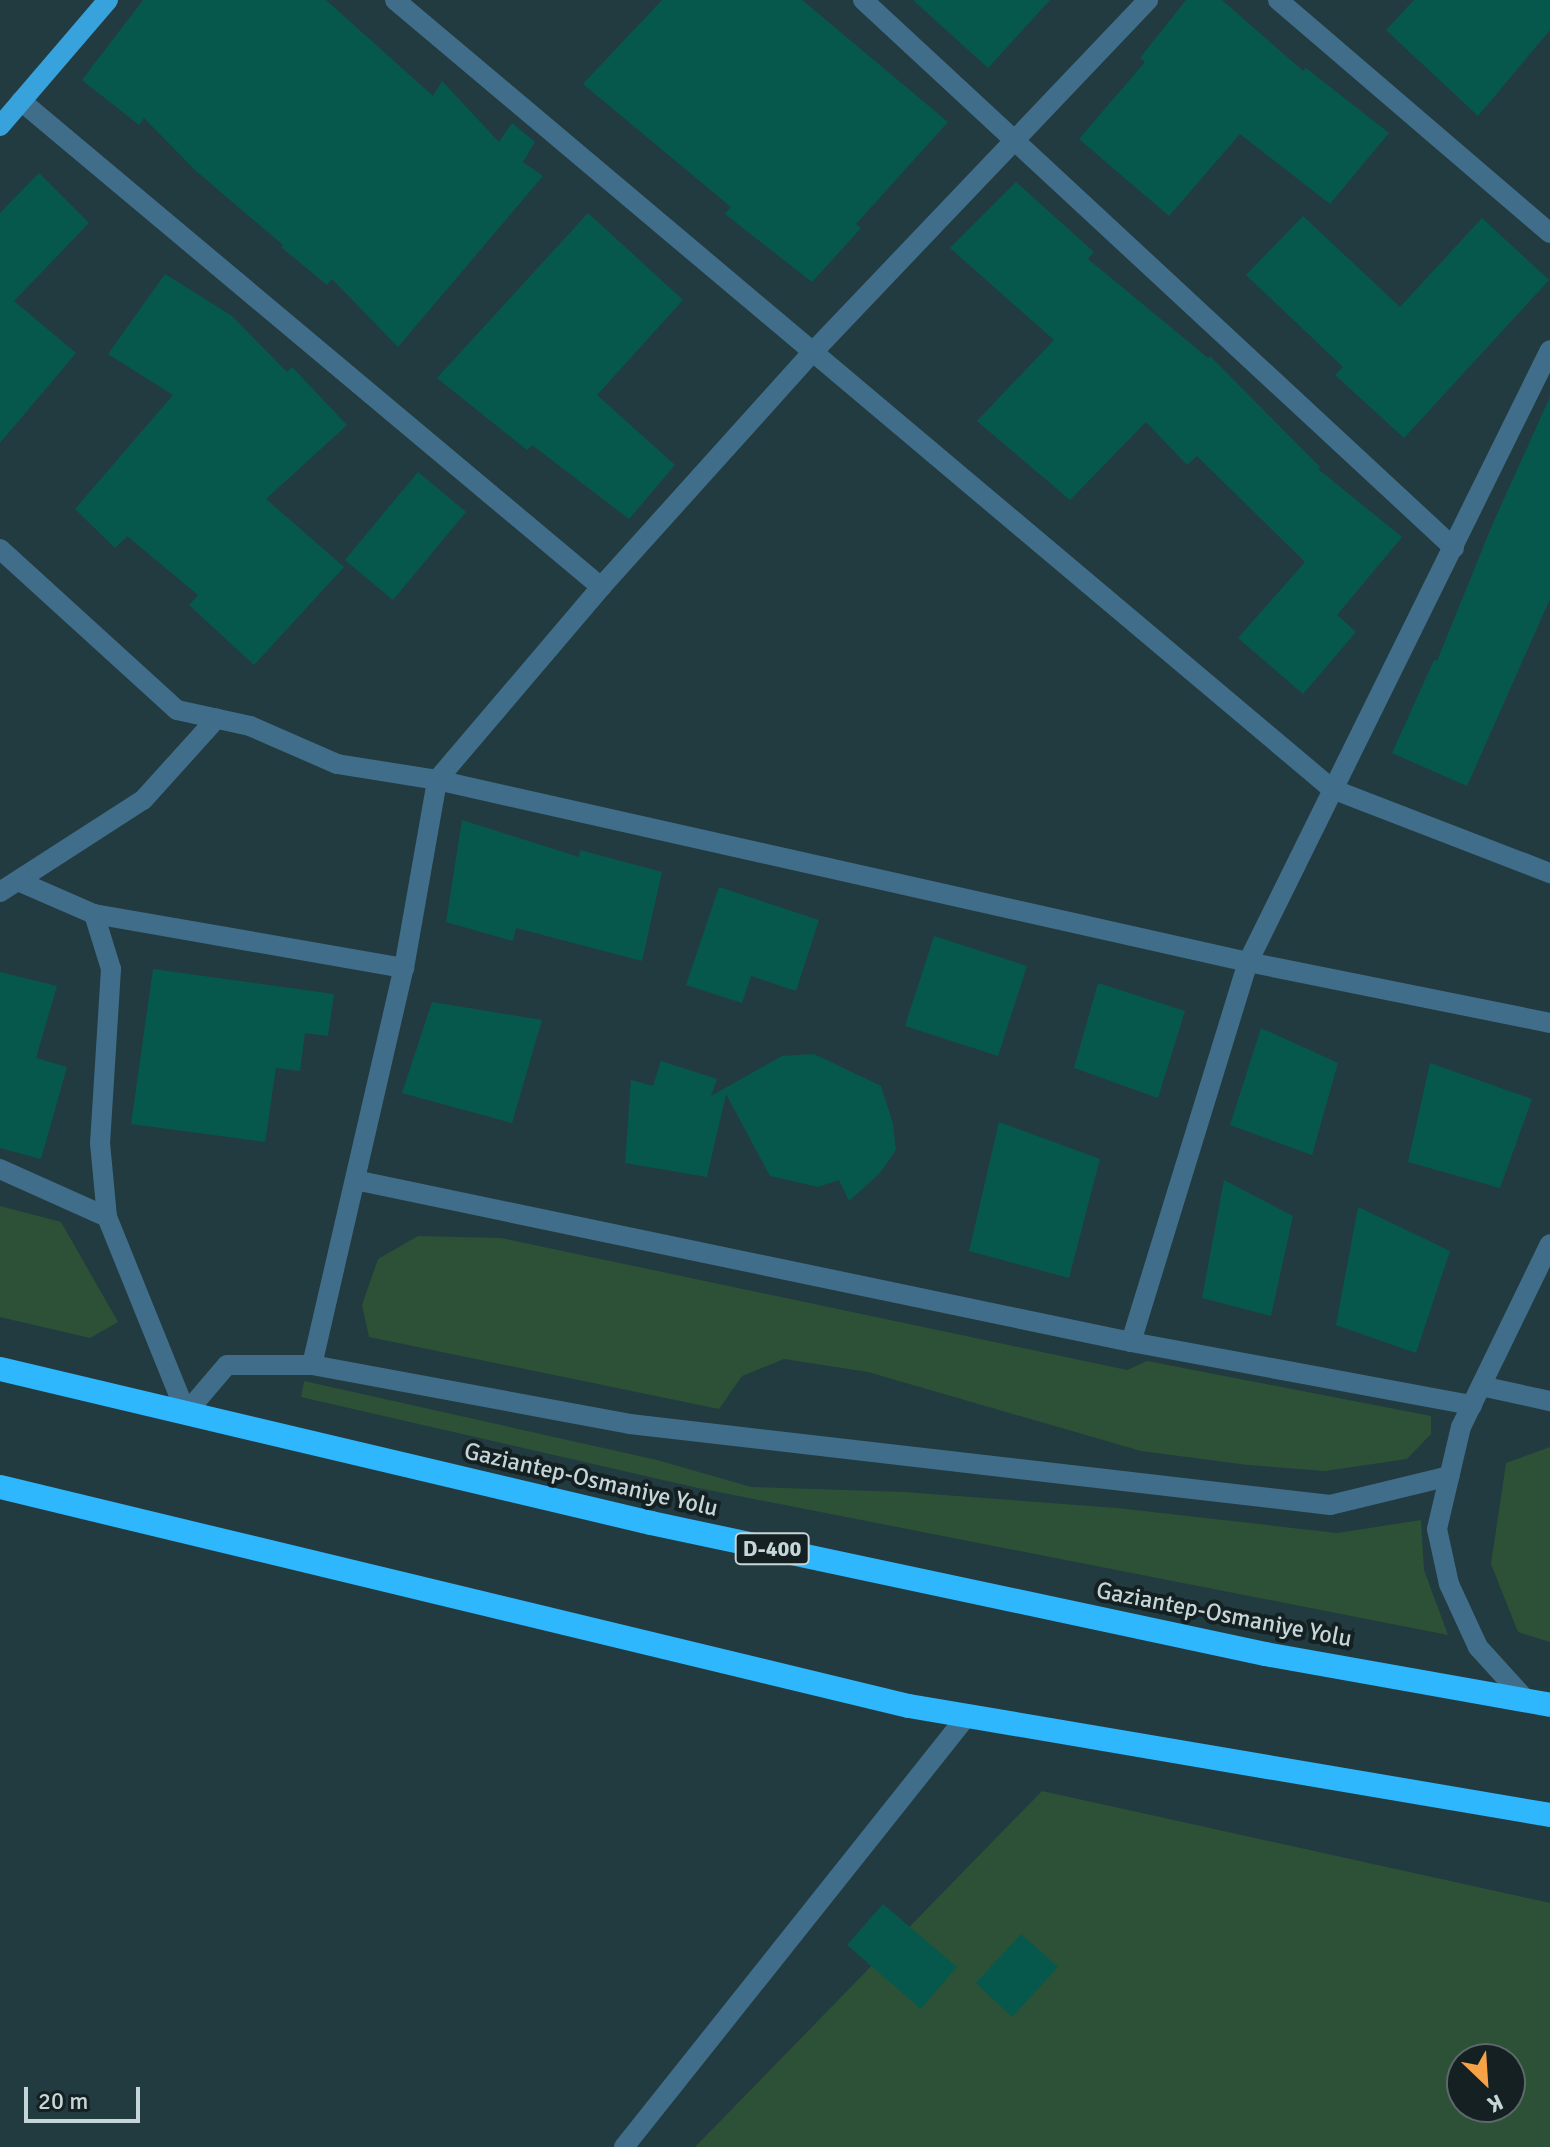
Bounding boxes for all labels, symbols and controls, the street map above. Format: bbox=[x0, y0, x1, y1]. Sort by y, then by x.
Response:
street label: Gaziantep-Osmaniye Yolu bbox=[461, 1437, 721, 1523]
road number: D-400 bbox=[734, 1531, 810, 1567]
street label: Gaziantep-Osmaniye Yolu bbox=[1094, 1576, 1354, 1654]
north arrow bbox=[1446, 2043, 1526, 2123]
scale bar bbox=[28, 2071, 144, 2121]
text: 20 m bbox=[38, 2086, 88, 2116]
text: K bbox=[1484, 2088, 1507, 2119]

